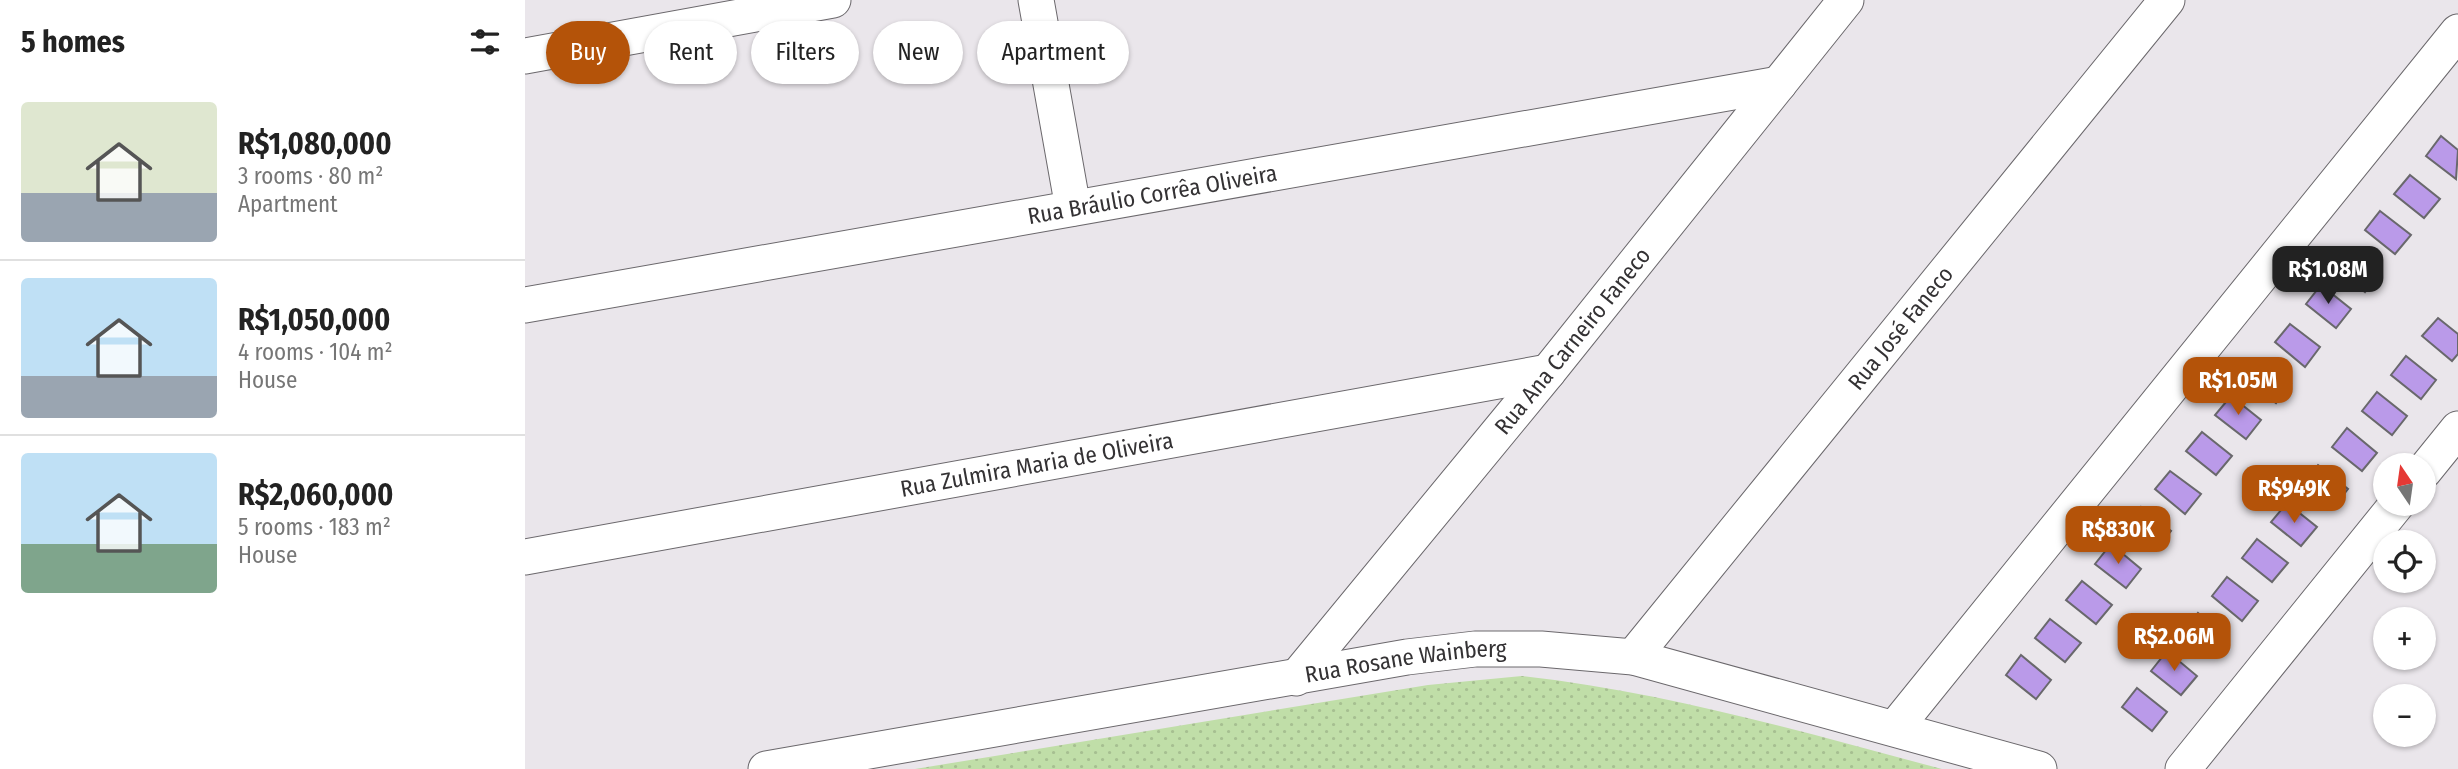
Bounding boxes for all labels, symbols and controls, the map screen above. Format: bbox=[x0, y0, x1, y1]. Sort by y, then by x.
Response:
chip: Buy bbox=[546, 21, 630, 84]
chip: Rent bbox=[644, 21, 737, 84]
chip: Filters bbox=[751, 21, 859, 84]
chip: New bbox=[873, 21, 963, 84]
chip: Apartment bbox=[977, 21, 1129, 84]
icon: filters bbox=[466, 23, 504, 61]
text: 5 homes bbox=[21, 24, 125, 60]
text: R$1,080,000 bbox=[238, 126, 392, 162]
icon: home bbox=[77, 130, 161, 214]
street label: Rua Bráulio Corrêa Oliveira bbox=[1025, 159, 1279, 230]
text: 3 rooms · 80 m² bbox=[238, 162, 383, 190]
text: Apartment bbox=[238, 190, 338, 218]
street label: Rua Ana Carneiro Faneco bbox=[1489, 242, 1656, 440]
pin: R$1.08M bbox=[2263, 246, 2393, 306]
text: R$1.08M bbox=[2288, 255, 2368, 283]
street label: Rua José Faneco bbox=[1842, 260, 1959, 396]
text: R$1,050,000 bbox=[238, 302, 391, 338]
icon: home bbox=[77, 306, 161, 390]
text: 4 rooms · 104 m² bbox=[238, 338, 393, 366]
pin: R$1.05M bbox=[2173, 358, 2303, 417]
text: House bbox=[238, 366, 297, 394]
text: R$1.05M bbox=[2199, 366, 2277, 394]
street label: Rua Zulmira Maria de Oliveira bbox=[898, 426, 1175, 503]
north arrow bbox=[2373, 453, 2436, 516]
map controls bbox=[2373, 453, 2436, 747]
pin: R$949K bbox=[2237, 466, 2351, 525]
text: R$949K bbox=[2258, 474, 2330, 502]
text: R$2,060,000 bbox=[238, 477, 393, 513]
icon: home bbox=[77, 481, 161, 565]
pin: R$830K bbox=[2061, 506, 2175, 566]
text: 5 rooms · 183 m² bbox=[238, 513, 391, 541]
text: R$830K bbox=[2081, 515, 2155, 543]
button: locate bbox=[2373, 530, 2436, 593]
text: House bbox=[238, 541, 297, 569]
button: + bbox=[2373, 607, 2436, 670]
pin: R$2.06M bbox=[2109, 614, 2239, 673]
text: R$2.06M bbox=[2134, 622, 2214, 650]
street label: Rua Rosane Wainberg bbox=[1303, 635, 1507, 689]
button: − bbox=[2373, 684, 2436, 747]

